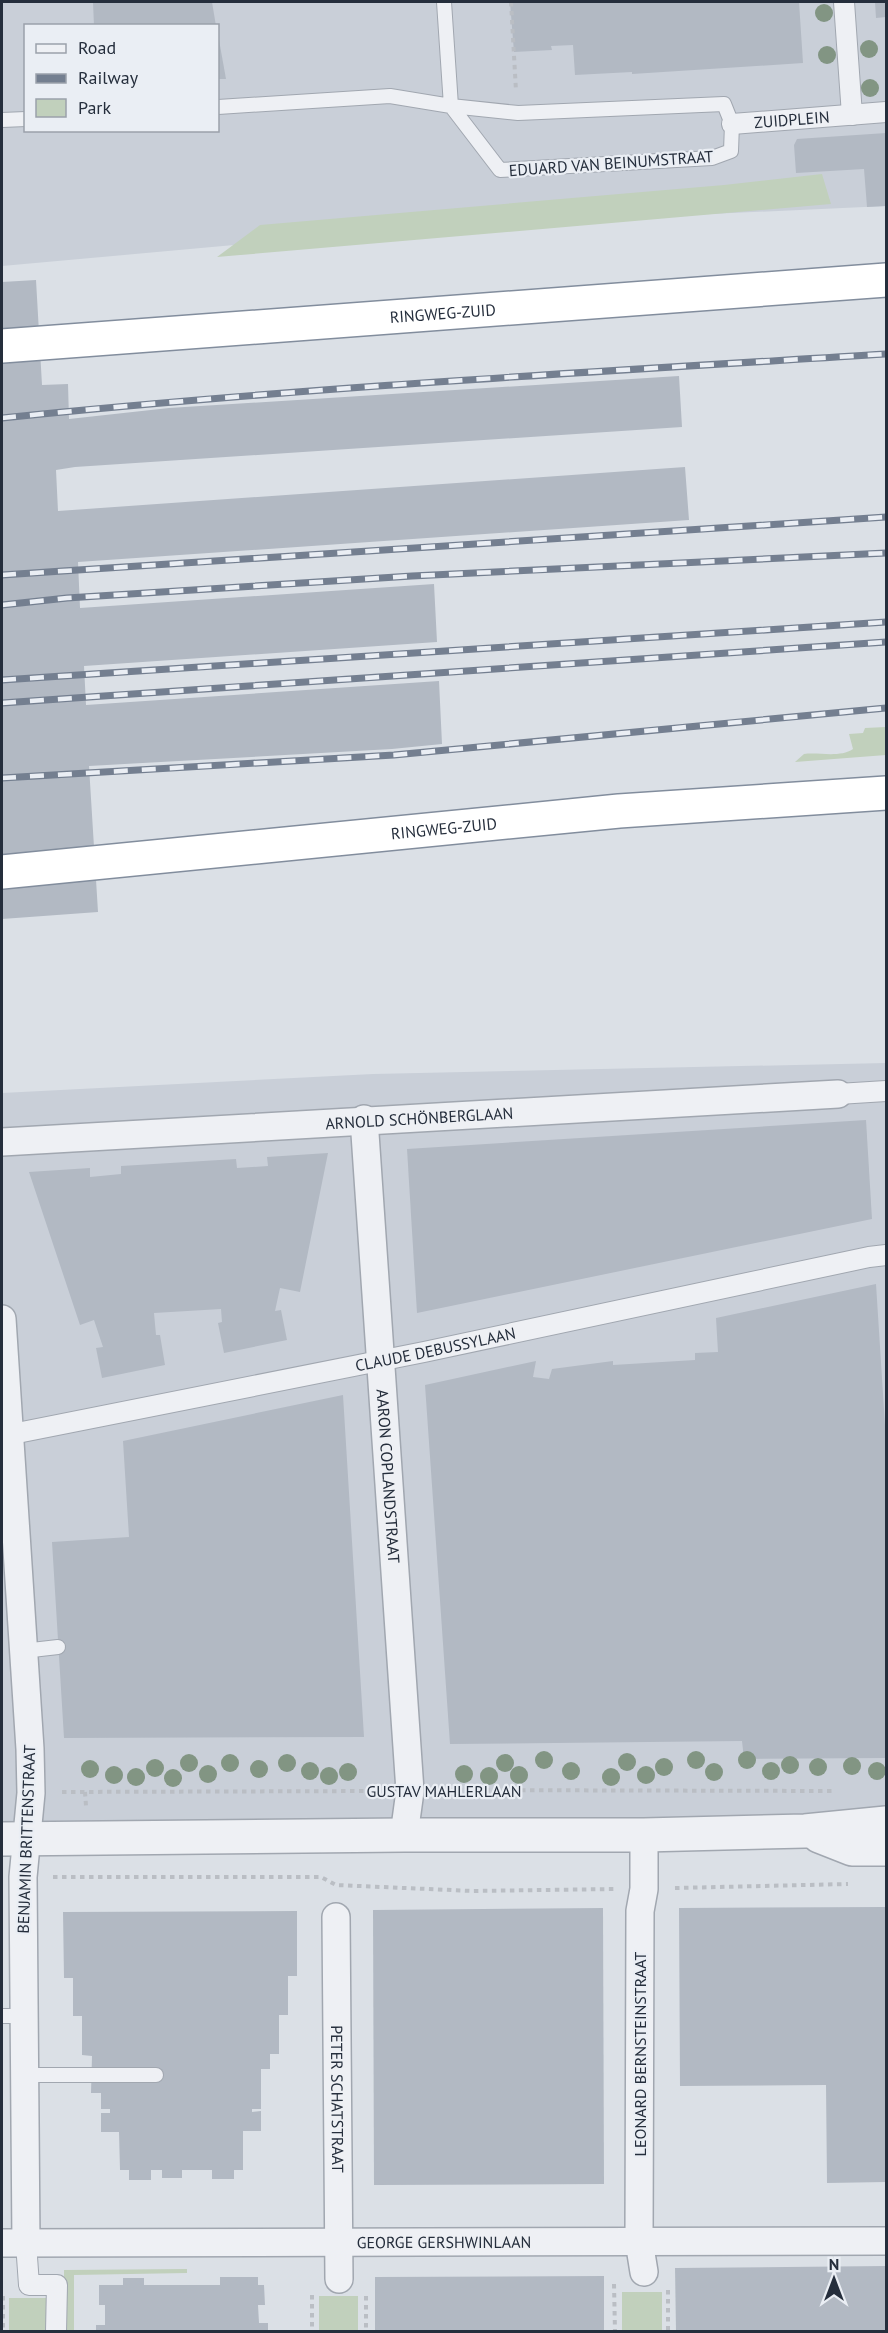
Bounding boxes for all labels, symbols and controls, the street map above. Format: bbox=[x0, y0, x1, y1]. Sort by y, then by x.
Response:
legend bbox=[24, 24, 219, 132]
text: Road bbox=[78, 36, 116, 59]
text: Railway bbox=[78, 66, 139, 89]
text: Park bbox=[78, 96, 111, 119]
street label: ZUIDPLEIN bbox=[753, 106, 830, 132]
street label: EDUARD VAN BEINUMSTRAAT bbox=[508, 146, 714, 180]
street label: RINGWEG-ZUID bbox=[389, 299, 497, 327]
street label: RINGWEG-ZUID bbox=[390, 813, 498, 843]
street label: ARNOLD SCHÖNBERGLAAN bbox=[325, 1103, 514, 1133]
street label: CLAUDE DEBUSSYLAAN bbox=[353, 1323, 517, 1375]
street label: AARON COPLANDSTRAAT bbox=[373, 1389, 404, 1564]
street label: BENJAMIN BRITTENSTRAAT bbox=[13, 1744, 39, 1934]
street label: GUSTAV MAHLERLAAN bbox=[366, 1781, 522, 1801]
street label: LEONARD BERNSTEINSTRAAT bbox=[630, 1952, 650, 2156]
street label: PETER SCHATSTRAAT bbox=[327, 2025, 348, 2173]
street label: GEORGE GERSHWINLAAN bbox=[357, 2232, 531, 2252]
north arrow bbox=[804, 2249, 864, 2309]
text: N bbox=[829, 2254, 839, 2274]

